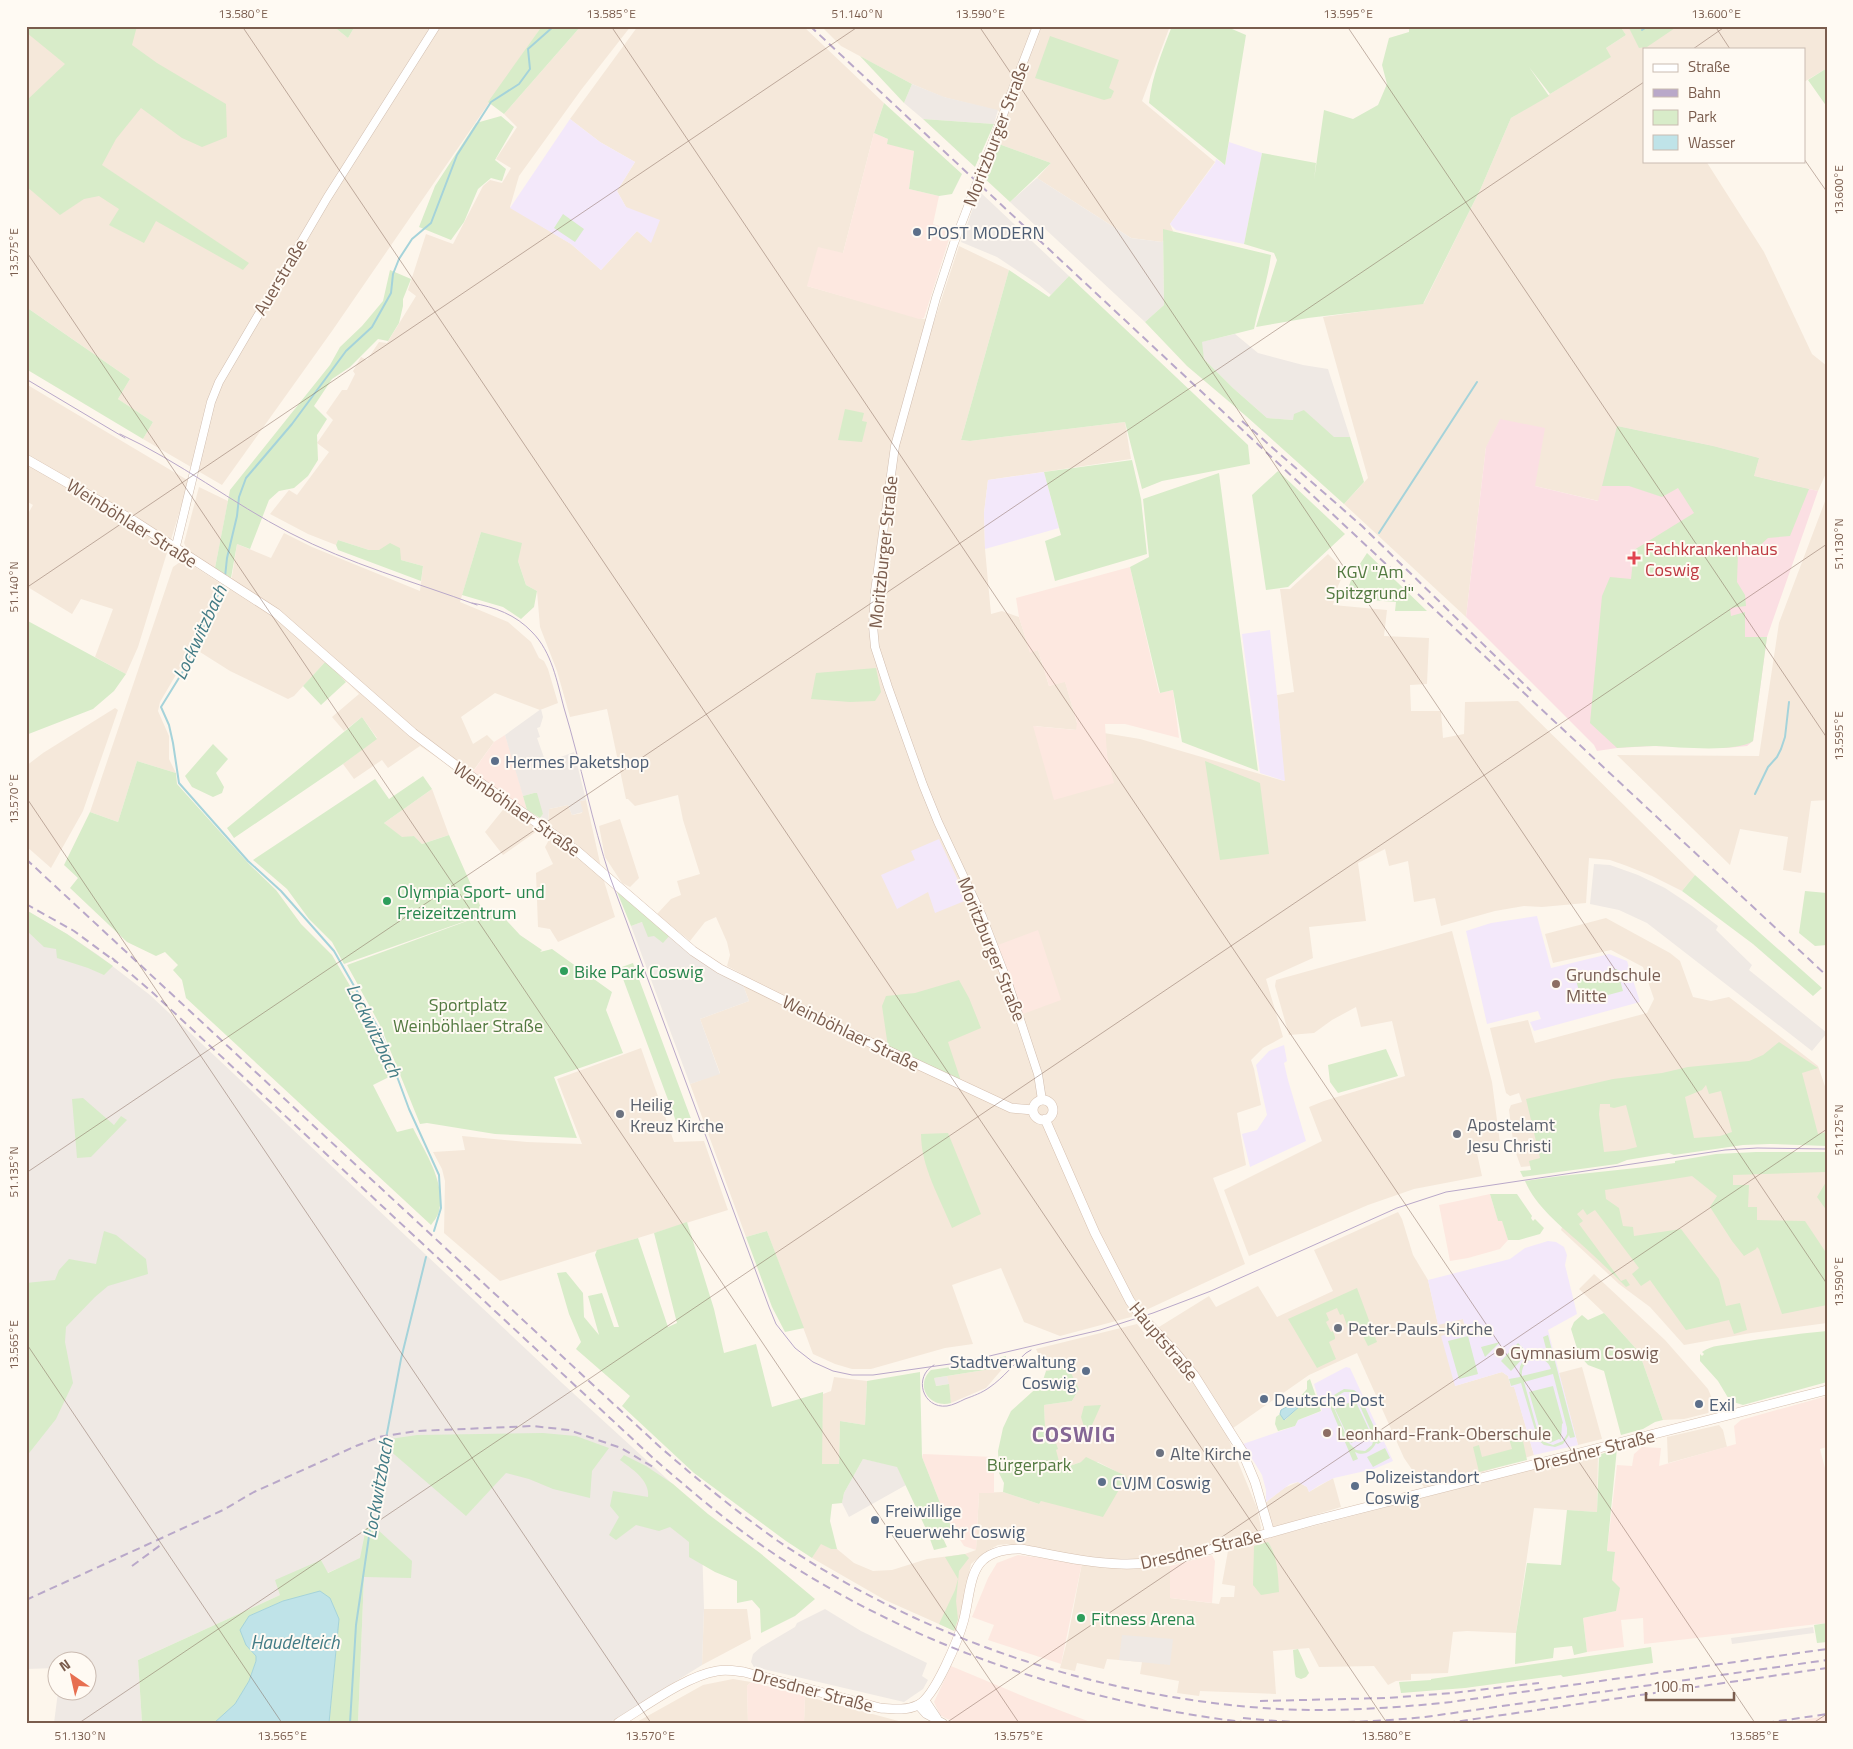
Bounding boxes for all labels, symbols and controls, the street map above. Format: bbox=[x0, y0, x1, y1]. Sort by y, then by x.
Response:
text: 13.580°E bbox=[218, 4, 268, 23]
text: 13.585°E bbox=[586, 4, 636, 23]
text: 51.140°N bbox=[831, 4, 883, 23]
text: 13.590°E bbox=[955, 4, 1005, 23]
text: 13.595°E bbox=[1323, 4, 1373, 23]
text: 13.600°E bbox=[1691, 4, 1741, 23]
legend bbox=[1643, 48, 1806, 162]
text: Straße bbox=[1688, 55, 1730, 78]
street label: Moritzburger Straße bbox=[956, 58, 1036, 210]
text: Bahn bbox=[1688, 81, 1721, 104]
text: Park bbox=[1688, 105, 1717, 128]
text: Wasser bbox=[1688, 131, 1735, 154]
text: 13.600°E bbox=[1829, 165, 1848, 215]
place label: POST MODERN bbox=[927, 219, 1045, 246]
marker: POST MODERN bbox=[911, 226, 923, 238]
text: 13.575°E bbox=[4, 228, 23, 278]
street label: Auerstraße bbox=[247, 234, 313, 320]
street label: Weinböhlaer Straße bbox=[61, 472, 203, 574]
street label: Moritzburger Straße bbox=[862, 474, 904, 630]
text: 51.130°N bbox=[1829, 518, 1848, 570]
place label: Fachkrankenhaus Coswig bbox=[1645, 535, 1778, 583]
marker: Fachkrankenhaus Coswig bbox=[1627, 551, 1641, 565]
park label: KGV "Am Spitzgrund" bbox=[1326, 558, 1414, 606]
text: 51.140°N bbox=[4, 561, 23, 613]
water label: Lockwitzbach bbox=[164, 579, 234, 684]
text: 13.595°E bbox=[1829, 711, 1848, 761]
place label: Hermes Paketshop bbox=[505, 748, 649, 775]
street label: Weinböhlaer Straße bbox=[448, 755, 586, 863]
marker: Hermes Paketshop bbox=[489, 755, 501, 767]
text: 13.570°E bbox=[4, 774, 23, 824]
street label: Moritzburger Straße bbox=[951, 873, 1033, 1025]
place label: Olympia Sport- und Freizeitzentrum bbox=[397, 878, 545, 926]
marker: Olympia Sport- und Freizeitzentrum bbox=[381, 895, 393, 907]
place label: Bike Park Coswig bbox=[574, 958, 703, 985]
place label: Grundschule Mitte bbox=[1566, 961, 1661, 1009]
marker: Bike Park Coswig bbox=[558, 965, 570, 977]
water label: Lockwitzbach bbox=[340, 978, 410, 1082]
marker: Grundschule Mitte bbox=[1550, 978, 1562, 990]
street label: Weinböhlaer Straße bbox=[778, 988, 924, 1078]
park label: Sportplatz Weinböhlaer Straße bbox=[393, 991, 543, 1039]
place label: Heilig Kreuz Kirche bbox=[630, 1091, 724, 1139]
text: 51.125°N bbox=[1829, 1104, 1848, 1156]
marker: Heilig Kreuz Kirche bbox=[614, 1108, 626, 1120]
place label: Apostelamt Jesu Christi bbox=[1467, 1111, 1556, 1159]
marker: Apostelamt Jesu Christi bbox=[1451, 1128, 1463, 1140]
text: 51.135°N bbox=[4, 1146, 23, 1198]
text: 13.590°E bbox=[1829, 1257, 1848, 1307]
street label: Hauptstraße bbox=[1123, 1296, 1205, 1386]
place label: Peter-Pauls-Kirche bbox=[1348, 1315, 1493, 1342]
text: 13.565°E bbox=[4, 1320, 23, 1370]
marker: Peter-Pauls-Kirche bbox=[1332, 1322, 1344, 1334]
place label: Gymnasium Coswig bbox=[1510, 1339, 1659, 1366]
marker: Gymnasium Coswig bbox=[1494, 1346, 1506, 1358]
place label: Stadtverwaltung Coswig bbox=[950, 1348, 1076, 1396]
marker: Stadtverwaltung Coswig bbox=[1080, 1365, 1092, 1377]
place label: Deutsche Post bbox=[1274, 1386, 1385, 1413]
place label: Exil bbox=[1709, 1391, 1735, 1418]
marker: Deutsche Post bbox=[1258, 1393, 1270, 1405]
marker: Exil bbox=[1693, 1398, 1705, 1410]
district label: COSWIG bbox=[1032, 1417, 1116, 1451]
place label: Leonhard-Frank-Oberschule bbox=[1337, 1420, 1551, 1447]
street label: Dresdner Straße bbox=[1530, 1422, 1658, 1478]
marker: Leonhard-Frank-Oberschule bbox=[1321, 1427, 1333, 1439]
water label: Lockwitzbach bbox=[354, 1435, 400, 1540]
place label: Alte Kirche bbox=[1170, 1440, 1251, 1467]
marker: Alte Kirche bbox=[1154, 1447, 1166, 1459]
park label: Bürgerpark bbox=[987, 1451, 1072, 1478]
place label: Polizeistandort Coswig bbox=[1365, 1463, 1480, 1511]
place label: CVJM Coswig bbox=[1112, 1469, 1210, 1496]
marker: CVJM Coswig bbox=[1096, 1476, 1108, 1488]
marker: Polizeistandort Coswig bbox=[1349, 1480, 1361, 1492]
place label: Freiwillige Feuerwehr Coswig bbox=[885, 1497, 1025, 1545]
marker: Freiwillige Feuerwehr Coswig bbox=[869, 1514, 881, 1526]
street label: Dresdner Straße bbox=[1137, 1522, 1265, 1576]
place label: Fitness Arena bbox=[1091, 1605, 1195, 1632]
marker: Fitness Arena bbox=[1075, 1612, 1087, 1624]
water label: Haudelteich bbox=[251, 1627, 340, 1656]
north arrow bbox=[48, 1652, 98, 1702]
text: N bbox=[55, 1653, 74, 1676]
street label: Dresdner Straße bbox=[750, 1661, 876, 1719]
scale bar bbox=[1646, 1669, 1733, 1701]
text: 100 m bbox=[1653, 1675, 1694, 1698]
text: 51.130°N bbox=[54, 1726, 106, 1745]
text: 13.565°E bbox=[257, 1726, 307, 1745]
text: 13.570°E bbox=[625, 1726, 675, 1745]
text: 13.575°E bbox=[993, 1726, 1043, 1745]
text: 13.580°E bbox=[1361, 1726, 1411, 1745]
text: 13.585°E bbox=[1729, 1726, 1779, 1745]

